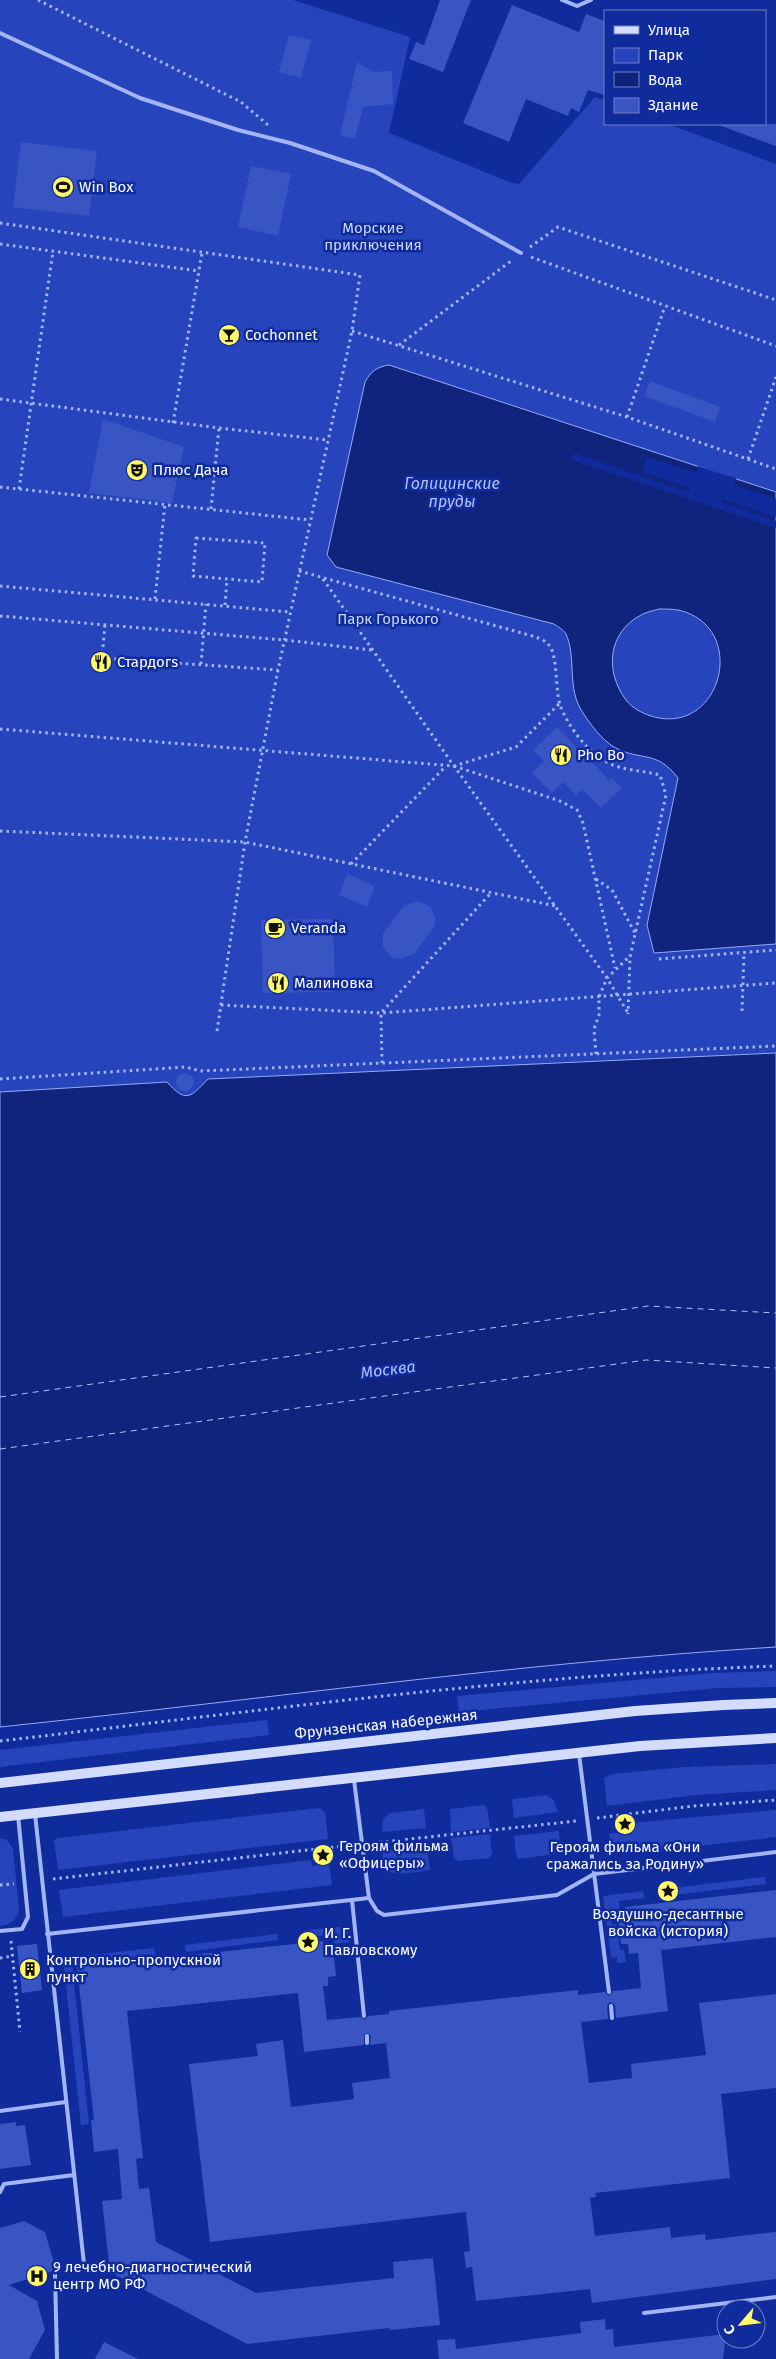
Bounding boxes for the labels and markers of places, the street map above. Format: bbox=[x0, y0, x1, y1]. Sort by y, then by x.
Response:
sports icon: Win Box bbox=[51, 175, 75, 199]
place label: Win Box bbox=[79, 178, 134, 196]
bar icon: Cochonnet bbox=[217, 323, 241, 347]
place label: Cochonnet bbox=[245, 326, 318, 344]
theatre icon: Плюс Дача bbox=[125, 458, 149, 482]
place label: Плюс Дача bbox=[153, 461, 228, 479]
restaurant icon: Стардогs bbox=[89, 650, 113, 674]
place label: Стардогs bbox=[117, 653, 178, 671]
restaurant icon: Pho Bo bbox=[549, 743, 573, 767]
place label: Pho Bo bbox=[577, 746, 625, 764]
cafe icon: Veranda bbox=[263, 916, 287, 940]
place label: Veranda bbox=[291, 919, 347, 937]
restaurant icon: Малиновка bbox=[266, 971, 290, 995]
place label: Малиновка bbox=[294, 974, 373, 992]
place icon: Героям фильма «Они сражались за Родину» bbox=[613, 1812, 637, 1836]
place label: Героям фильма «Офицеры» bbox=[339, 1837, 449, 1872]
place label: Героям фильма «Они сражались за Родину» bbox=[546, 1838, 704, 1873]
place icon: Героям фильма «Офицеры» bbox=[311, 1843, 335, 1867]
place icon: Воздушно-десантные войска (история) bbox=[656, 1879, 680, 1903]
place label: Воздушно-десантные войска (история) bbox=[592, 1905, 744, 1940]
place label: И. Г. Павловскому bbox=[324, 1924, 418, 1959]
place icon: И. Г. Павловскому bbox=[296, 1930, 320, 1954]
place label: Контрольно-пропускной пункт bbox=[46, 1951, 221, 1986]
building icon: Контрольно-пропускной пункт bbox=[18, 1957, 42, 1981]
place label: 9 лечебно-диагностический центр МО РФ bbox=[53, 2258, 252, 2293]
hospital icon: 9 лечебно-диагностический центр МО РФ bbox=[25, 2264, 49, 2288]

